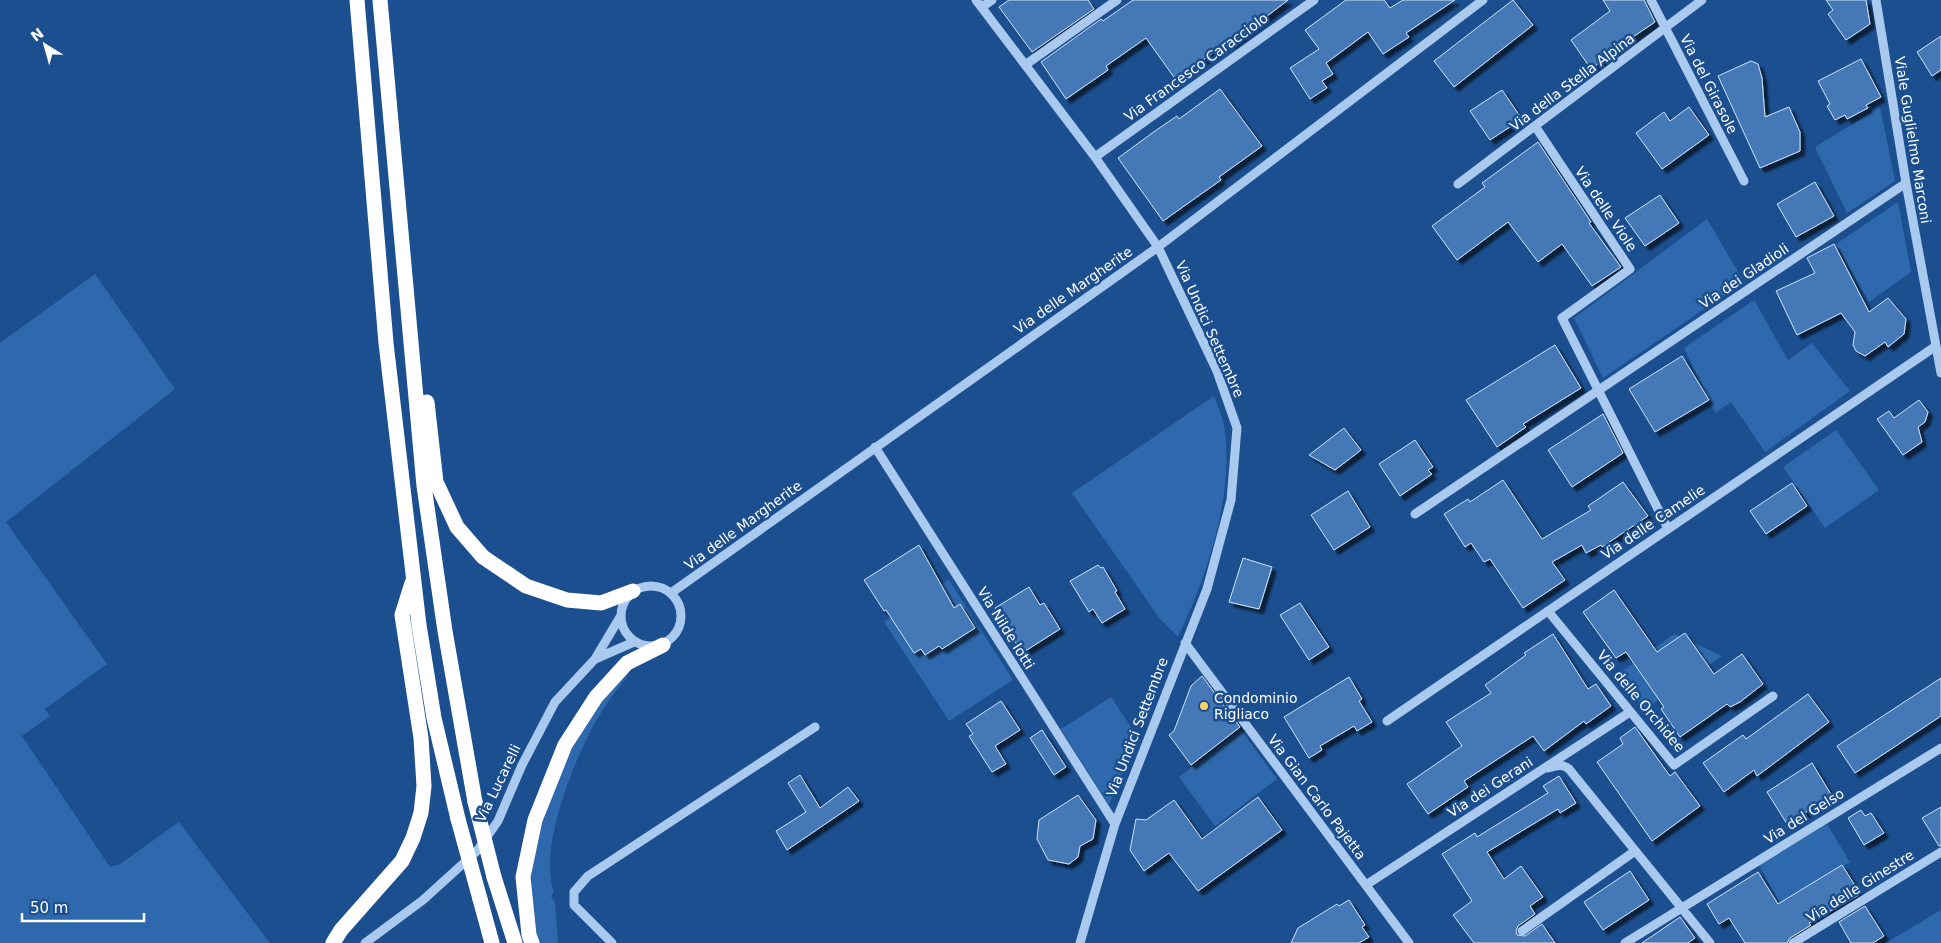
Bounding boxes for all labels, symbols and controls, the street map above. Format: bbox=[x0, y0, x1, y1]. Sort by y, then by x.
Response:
street label: Via Francesco Caracciolo bbox=[1121, 9, 1271, 125]
north arrow bbox=[20, 20, 70, 70]
text: N bbox=[28, 25, 47, 45]
street label: Via della Stella Alpina bbox=[1506, 30, 1638, 134]
street label: Via del Girasole bbox=[1677, 32, 1741, 136]
street label: Viale Guglielmo Marconi bbox=[1892, 55, 1934, 225]
street label: Via delle Viole bbox=[1572, 164, 1640, 254]
street label: Via dei Gladioli bbox=[1696, 240, 1792, 312]
street label: Via delle Margherite bbox=[1011, 243, 1135, 337]
street label: Via Undici Settembre bbox=[1173, 258, 1247, 400]
street label: Via delle Margherite bbox=[681, 477, 805, 573]
street label: Via delle Camelie bbox=[1598, 481, 1708, 563]
street label: Via Nilde Iotti bbox=[974, 584, 1038, 672]
street label: Via delle Orchidee bbox=[1594, 647, 1688, 755]
street label: Via Undici Settembre bbox=[1103, 655, 1171, 799]
place label: Condominio Rigliaco bbox=[1214, 690, 1298, 722]
marker: Condominio Rigliaco bbox=[1198, 700, 1210, 712]
street label: Via Gian Carlo Pajetta bbox=[1265, 731, 1369, 863]
street label: Via Lucarelli bbox=[472, 741, 524, 825]
street label: Via dei Gerani bbox=[1444, 753, 1536, 821]
street label: Via del Gelso bbox=[1761, 785, 1847, 847]
street label: Via delle Ginestre bbox=[1803, 846, 1917, 926]
scale bar bbox=[22, 890, 145, 922]
text: 50 m bbox=[30, 899, 68, 917]

